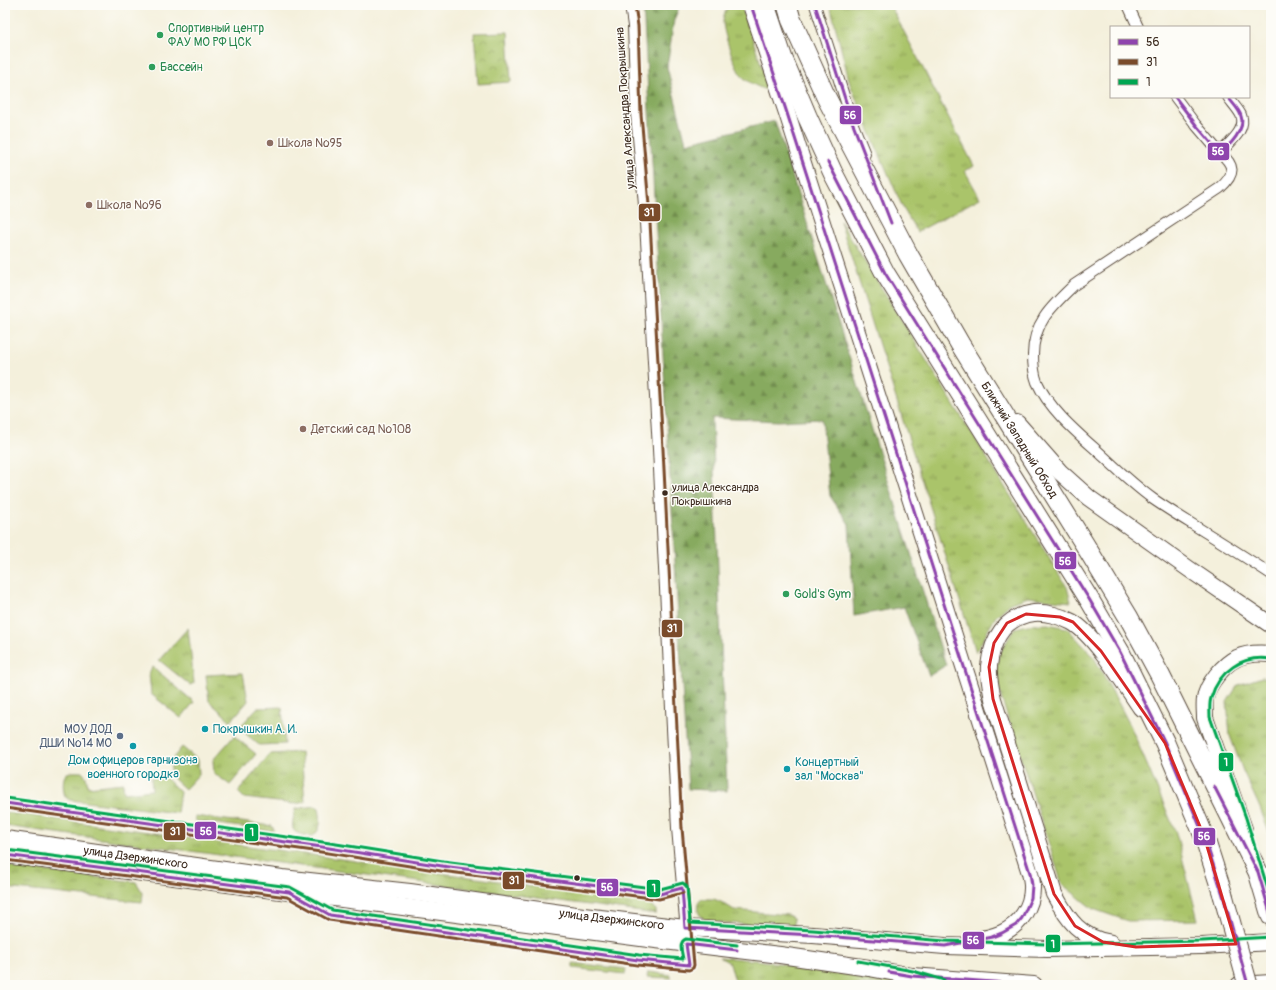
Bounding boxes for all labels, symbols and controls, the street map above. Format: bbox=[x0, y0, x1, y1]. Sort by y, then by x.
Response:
place label: Спортивный центр ФАУ МО РФ ЦСК bbox=[168, 21, 264, 50]
street label: улица Александра Покрышкина bbox=[612, 26, 639, 190]
legend bbox=[1110, 26, 1250, 98]
marker: Спортивный центр ФАУ МО РФ ЦСК bbox=[155, 30, 165, 40]
text: 56 bbox=[1146, 35, 1160, 50]
text: 31 bbox=[1146, 55, 1157, 70]
place label: Бассейн bbox=[160, 60, 203, 75]
marker: Бассейн bbox=[147, 62, 157, 72]
text: 1 bbox=[1146, 75, 1151, 90]
line badge: 56 bbox=[839, 105, 862, 125]
text: 56 bbox=[844, 109, 857, 122]
place label: Школа №95 bbox=[278, 136, 342, 151]
marker: Школа №95 bbox=[265, 138, 275, 148]
line badge: 56 bbox=[1207, 142, 1230, 161]
text: 56 bbox=[1212, 145, 1225, 158]
place label: Школа №96 bbox=[97, 198, 162, 213]
marker: Школа №96 bbox=[84, 200, 94, 210]
line badge: 31 bbox=[638, 203, 661, 222]
text: 31 bbox=[644, 206, 654, 219]
street label: Ближний Западный Обход bbox=[977, 379, 1061, 502]
place label: Детский сад №108 bbox=[310, 422, 411, 437]
marker: Детский сад №108 bbox=[298, 424, 308, 434]
place label: улица Александра Покрышкина bbox=[671, 481, 759, 508]
marker: улица Александра Покрышкина bbox=[660, 488, 670, 498]
line badge: 56 bbox=[1054, 551, 1077, 570]
text: 56 bbox=[1059, 555, 1072, 568]
place label: Gold's Gym bbox=[794, 587, 852, 602]
marker: Gold's Gym bbox=[781, 589, 791, 599]
line badge: 31 bbox=[661, 619, 683, 638]
text: 31 bbox=[667, 622, 677, 635]
place label: МОУ ДОД ДШИ №14 МО bbox=[39, 722, 113, 751]
place label: Покрышкин А. И. bbox=[213, 722, 298, 737]
marker: Покрышкин А. И. bbox=[200, 724, 210, 734]
marker: МОУ ДОД ДШИ №14 МО bbox=[115, 731, 125, 741]
marker: Дом офицеров гарнизона военного городка bbox=[128, 741, 138, 751]
line badge: 1 bbox=[1218, 752, 1234, 772]
place label: Дом офицеров гарнизона военного городка bbox=[68, 753, 198, 782]
place label: Концертный зал "Москва" bbox=[795, 755, 864, 784]
text: 1 bbox=[1224, 756, 1228, 769]
marker: Концертный зал "Москва" bbox=[782, 764, 792, 774]
line badge: 56 bbox=[194, 821, 217, 840]
line badge: 31 bbox=[163, 822, 186, 841]
line badge: 1 bbox=[244, 823, 259, 842]
text: 31 bbox=[170, 825, 180, 838]
text: 56 bbox=[200, 825, 213, 838]
text: 1 bbox=[250, 826, 254, 839]
line badge: 56 bbox=[1193, 827, 1216, 846]
text: 56 bbox=[1198, 830, 1211, 843]
street label: улица Дзержинского bbox=[81, 843, 189, 873]
line badge: 31 bbox=[502, 871, 525, 890]
unlabelled marker bbox=[572, 873, 582, 883]
text: 31 bbox=[509, 874, 519, 887]
line badge: 56 bbox=[596, 878, 619, 897]
line badge: 1 bbox=[646, 879, 661, 898]
text: 56 bbox=[601, 881, 614, 894]
text: 1 bbox=[652, 882, 656, 895]
street label: улица Дзержинского bbox=[557, 906, 665, 934]
line badge: 56 bbox=[962, 931, 985, 950]
text: 56 bbox=[967, 934, 980, 947]
line badge: 1 bbox=[1045, 934, 1061, 953]
text: 1 bbox=[1051, 938, 1055, 951]

